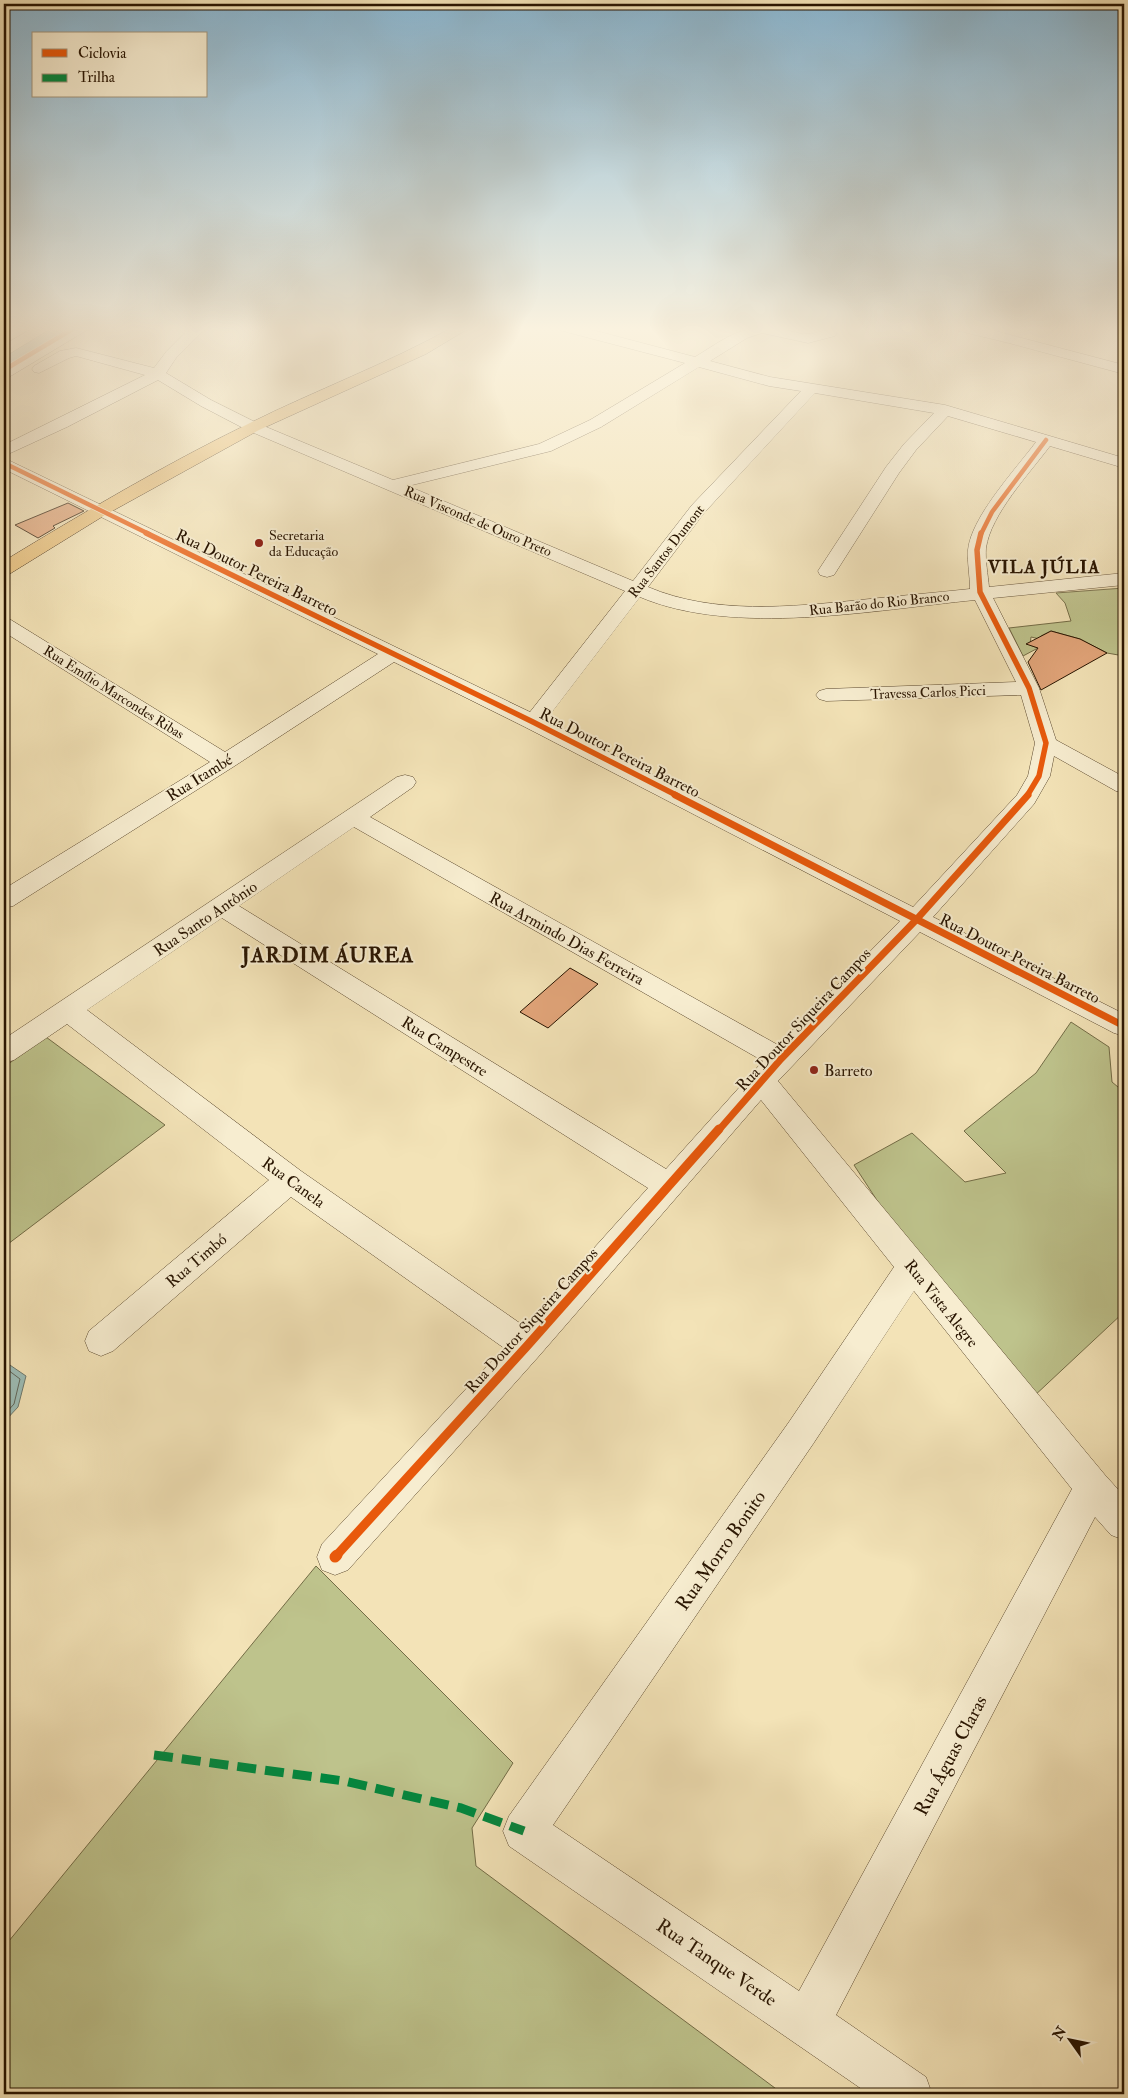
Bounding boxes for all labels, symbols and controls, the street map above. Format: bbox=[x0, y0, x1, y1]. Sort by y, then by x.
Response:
legend bbox=[32, 32, 208, 98]
text: Ciclovia bbox=[78, 44, 127, 63]
text: Trilha bbox=[78, 68, 116, 87]
street label: Rua Visconde de Ouro Preto bbox=[401, 483, 555, 560]
street label: Rua Santos Dumont bbox=[625, 501, 708, 601]
street label: Rua Doutor Pereira Barreto bbox=[172, 525, 341, 621]
place label: Secretaria da Educação bbox=[269, 527, 339, 560]
marker: Secretaria da Educação bbox=[253, 537, 265, 549]
district label: VILA JÚLIA bbox=[987, 555, 1100, 579]
street label: Rua Barão do Rio Branco bbox=[808, 588, 950, 619]
street label: Rua Emílio Marcondes Ribas bbox=[40, 642, 187, 743]
street label: Travessa Carlos Picci bbox=[870, 682, 986, 703]
street label: Rua Doutor Pereira Barreto bbox=[536, 704, 703, 802]
street label: Rua Itambé bbox=[163, 749, 237, 806]
street label: Rua Santo Antônio bbox=[150, 877, 261, 961]
street label: Rua Armindo Dias Ferreira bbox=[486, 888, 648, 990]
street label: Rua Doutor Pereira Barreto bbox=[936, 910, 1103, 1008]
district label: JARDIM ÁUREA bbox=[241, 942, 414, 969]
street label: Rua Doutor Siqueira Campos bbox=[732, 944, 876, 1096]
street label: Rua Campestre bbox=[397, 1012, 492, 1082]
place label: Barreto bbox=[824, 1061, 873, 1081]
marker: Barreto bbox=[808, 1064, 820, 1076]
street label: Rua Canela bbox=[258, 1153, 329, 1213]
street label: Rua Timbó bbox=[162, 1229, 231, 1292]
street label: Rua Doutor Siqueira Campos bbox=[461, 1244, 603, 1398]
street label: Rua Vista Alegre bbox=[900, 1256, 983, 1352]
street label: Rua Morro Bonito bbox=[671, 1486, 771, 1615]
street label: Rua Águas Claras bbox=[907, 1690, 993, 1820]
street label: Rua Tanque Verde bbox=[652, 1914, 781, 2012]
north arrow bbox=[1046, 2016, 1096, 2066]
text: N bbox=[1048, 2023, 1070, 2044]

